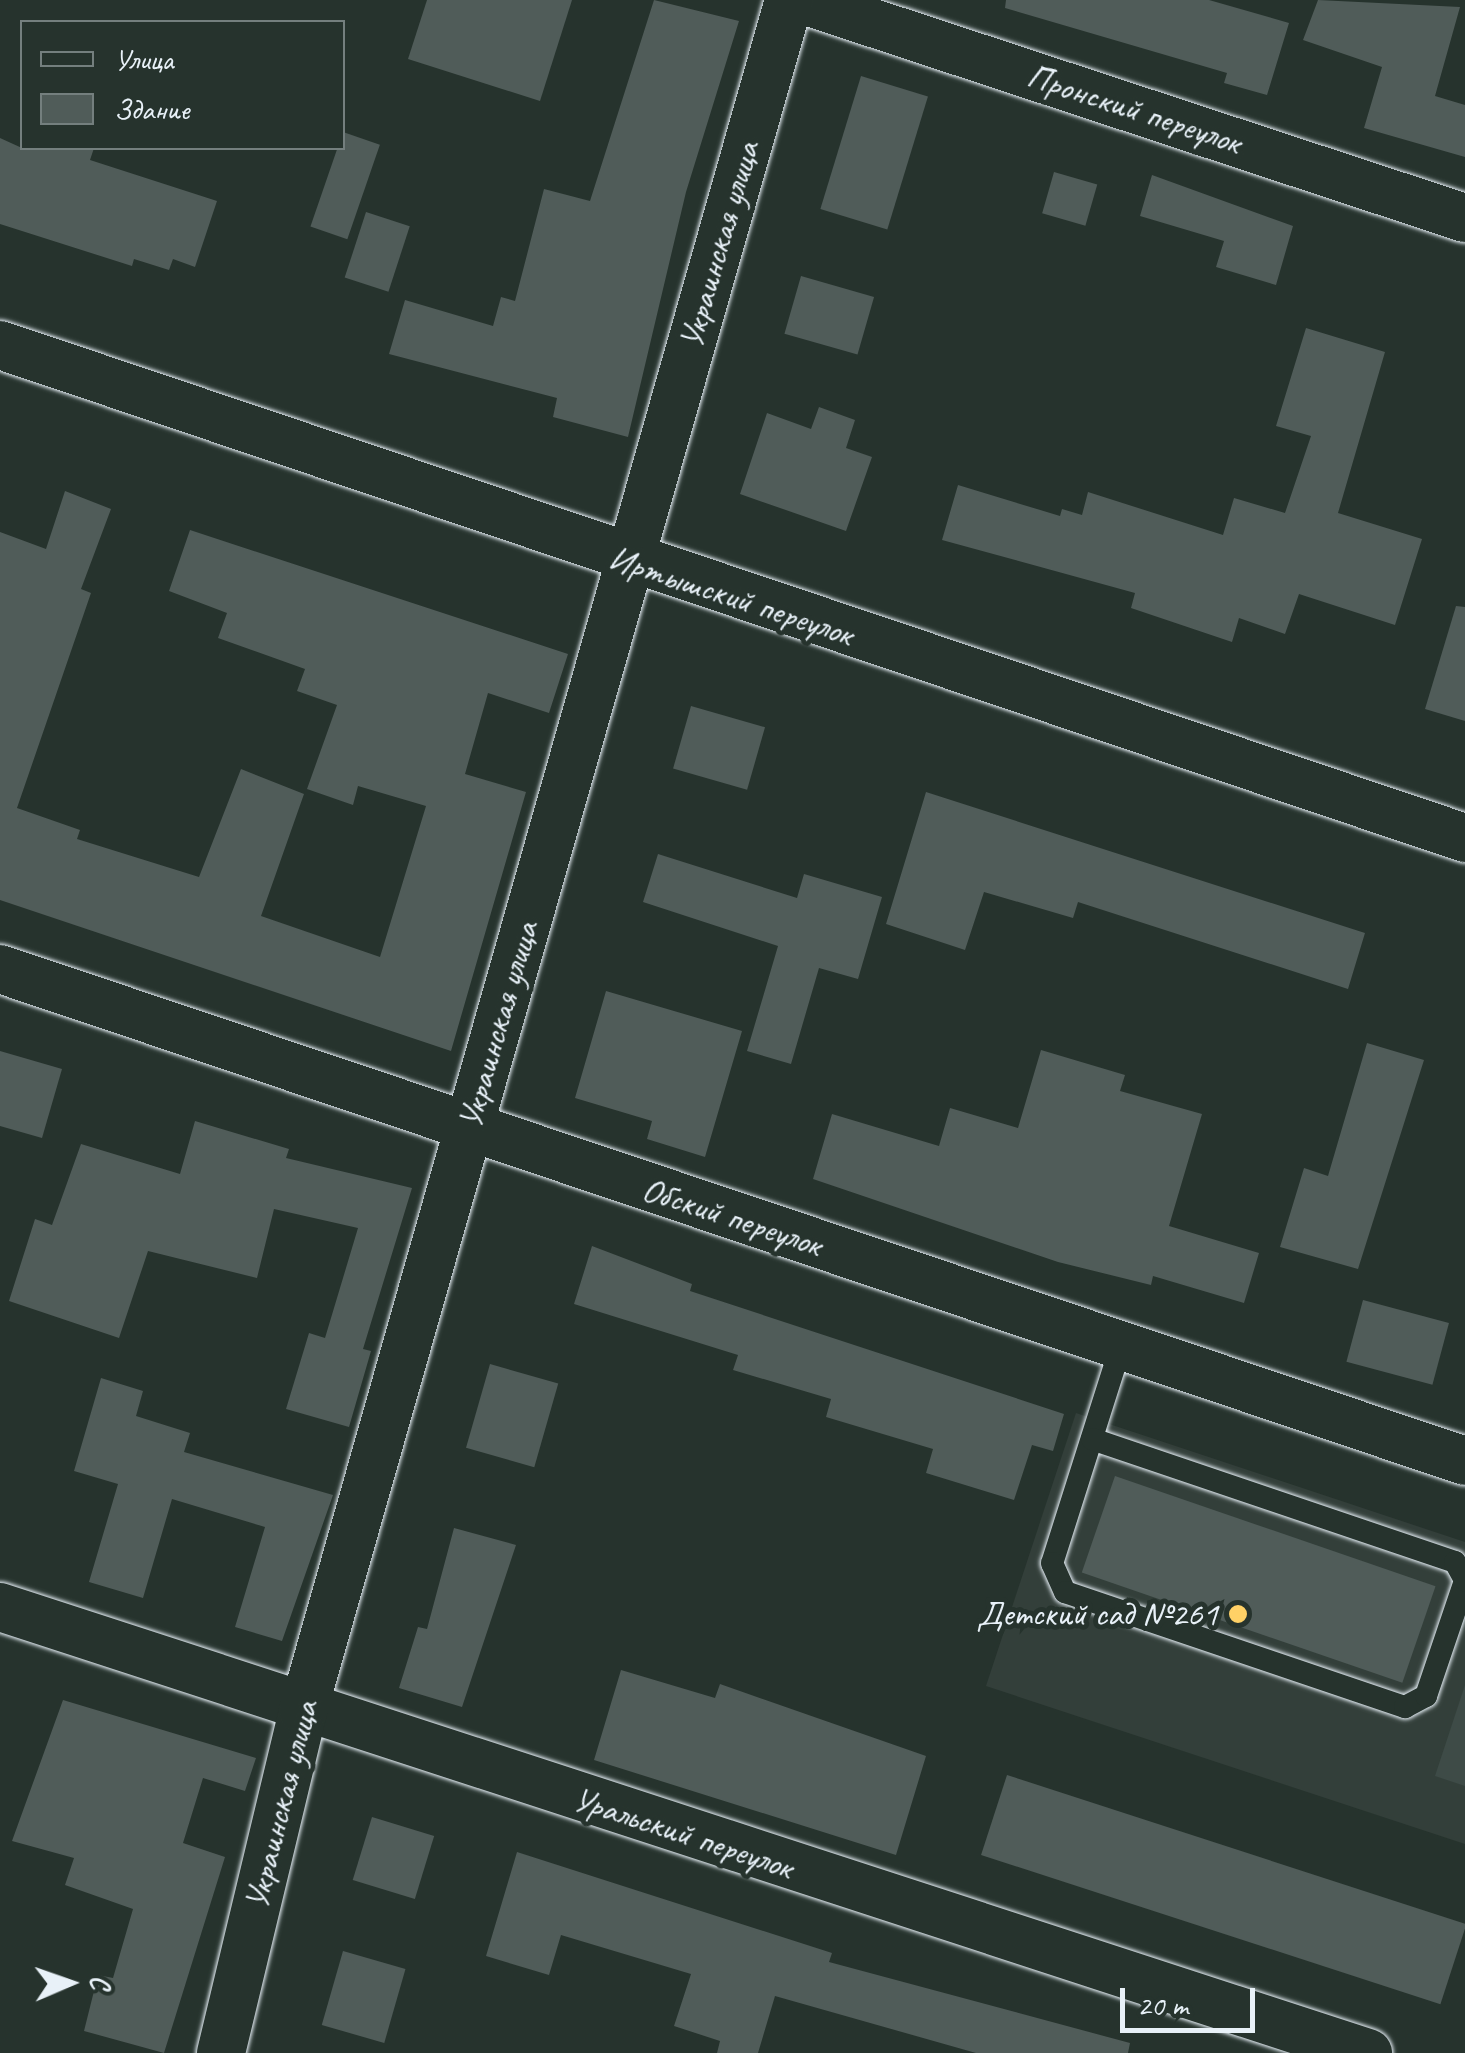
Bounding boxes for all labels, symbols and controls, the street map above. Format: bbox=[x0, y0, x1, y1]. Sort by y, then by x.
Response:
legend bbox=[20, 20, 345, 150]
text: Улица bbox=[114, 40, 173, 78]
street label: Пронский переулок bbox=[1022, 55, 1246, 163]
text: Здание bbox=[114, 90, 189, 128]
street label: Украинская улица bbox=[669, 136, 769, 354]
street label: Иртышский переулок bbox=[604, 537, 858, 655]
street label: Украинская улица bbox=[448, 916, 548, 1134]
street label: Обский переулок bbox=[637, 1168, 827, 1266]
place label: Детский сад №261 bbox=[976, 1593, 1218, 1635]
marker: Детский сад №261 bbox=[1227, 1603, 1249, 1625]
street label: Украинская улица bbox=[235, 1696, 327, 1914]
street label: Уральский переулок bbox=[568, 1778, 798, 1888]
north arrow bbox=[20, 1933, 120, 2033]
scale bar bbox=[1125, 1968, 1260, 2030]
text: С bbox=[83, 1974, 118, 1989]
text: 20 m bbox=[1137, 1986, 1188, 2024]

